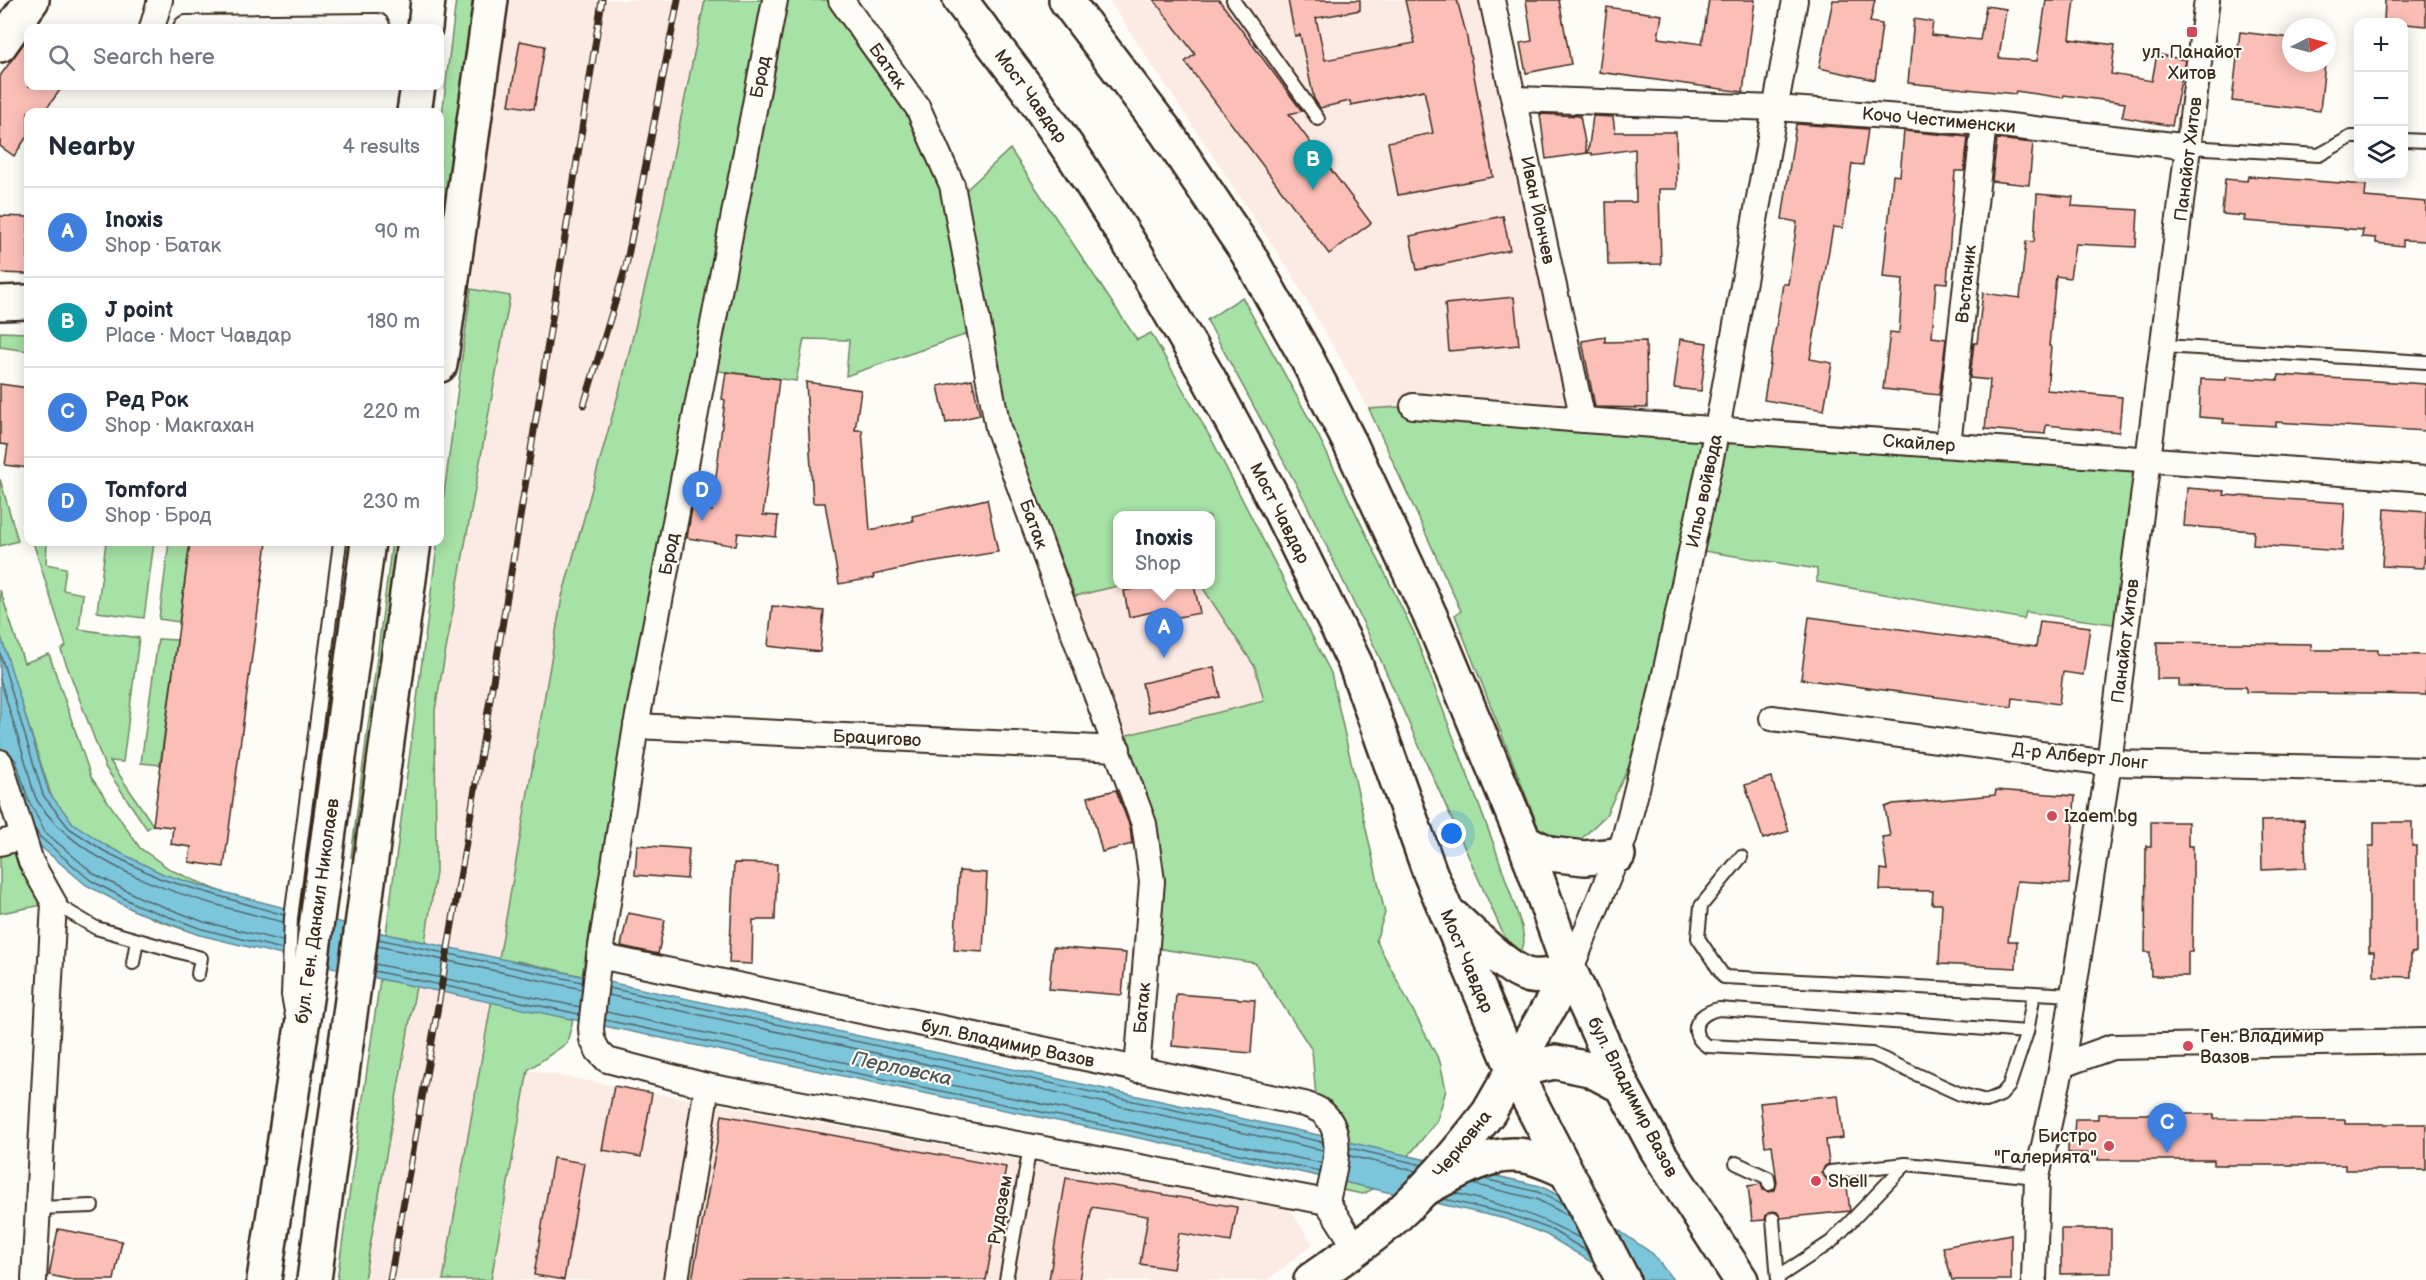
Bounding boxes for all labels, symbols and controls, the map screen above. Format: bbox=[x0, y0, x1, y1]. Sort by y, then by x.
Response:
north arrow bbox=[2282, 18, 2336, 72]
map controls bbox=[2354, 18, 2408, 180]
button: + bbox=[2354, 18, 2408, 72]
search box bbox=[24, 24, 444, 90]
marker: ул. Панайот Хитов bbox=[2185, 25, 2199, 39]
street label: Батак bbox=[864, 39, 911, 94]
icon: search bbox=[45, 41, 78, 74]
place label: ул. Панайот Хитов bbox=[2142, 42, 2242, 84]
text: Search here bbox=[93, 44, 215, 71]
street label: Мост Чавдар bbox=[990, 46, 1072, 147]
street label: Брод bbox=[746, 54, 775, 100]
button: − bbox=[2354, 72, 2408, 126]
street label: Панайот Хитов bbox=[2170, 95, 2207, 222]
street label: Кочо Честименски bbox=[1861, 103, 2017, 138]
button: layers bbox=[2354, 126, 2408, 180]
text: Nearby bbox=[48, 132, 135, 163]
text: 4 results bbox=[342, 135, 420, 159]
pin: B bbox=[1294, 140, 1332, 190]
street label: Иван Йончев bbox=[1516, 154, 1559, 267]
text: Inoxis bbox=[105, 207, 163, 234]
text: A bbox=[61, 220, 74, 244]
text: 90 m bbox=[375, 220, 420, 244]
text: Shop · Батак bbox=[105, 234, 221, 258]
street label: Въстаник bbox=[1952, 243, 1981, 324]
text: J point bbox=[105, 297, 173, 324]
text: B bbox=[60, 310, 75, 334]
text: 180 m bbox=[367, 310, 420, 334]
text: Place · Мост Чавдар bbox=[105, 324, 291, 348]
text: Ред Рок bbox=[105, 387, 188, 414]
text: C bbox=[60, 400, 75, 424]
text: 220 m bbox=[363, 400, 420, 424]
text: Shop · Макгахан bbox=[105, 414, 254, 438]
street label: Скайлер bbox=[1882, 430, 1956, 457]
street label: Ильо войвода bbox=[1682, 432, 1727, 550]
street label: Мост Чавдар bbox=[1245, 459, 1314, 567]
pin: D bbox=[682, 472, 722, 521]
text: Tomford bbox=[105, 477, 187, 504]
text: D bbox=[61, 490, 74, 514]
text: 230 m bbox=[363, 490, 420, 514]
street label: Батак bbox=[1015, 496, 1052, 552]
text: Shop · Брод bbox=[105, 504, 211, 528]
popup bbox=[1113, 511, 1215, 589]
text: Inoxis bbox=[1135, 525, 1193, 552]
street label: Брод bbox=[655, 531, 684, 577]
text: Shop bbox=[1135, 552, 1181, 576]
street label: Панайот Хитов bbox=[2107, 577, 2144, 704]
pin: A bbox=[1144, 608, 1184, 658]
street label: Брацигово bbox=[832, 726, 922, 751]
street label: Д-р Алберт Лонг bbox=[2011, 739, 2149, 774]
street label: бул. Ген. Данаил Николаев bbox=[291, 797, 344, 1025]
place label: Izaem.bg bbox=[2064, 806, 2138, 827]
marker: Izaem.bg bbox=[2045, 809, 2059, 823]
your location bbox=[1437, 819, 1466, 848]
street label: Мост Чавдар bbox=[1435, 906, 1498, 1016]
street label: Батак bbox=[1130, 981, 1155, 1035]
street label: бул. Владимир Вазов bbox=[1583, 1014, 1682, 1181]
street label: бул. Владимир Вазов bbox=[919, 1015, 1097, 1072]
place label: Ген. Владимир Вазов bbox=[2200, 1026, 2324, 1068]
marker: Ген. Владимир Вазов bbox=[2181, 1039, 2195, 1053]
water label: Перловска bbox=[849, 1047, 954, 1091]
pin: C bbox=[2148, 1104, 2186, 1153]
street label: Черковна bbox=[1429, 1106, 1496, 1182]
place label: Бистро "Галерията" bbox=[1994, 1126, 2097, 1168]
marker: Бистро "Галерията" bbox=[2102, 1139, 2116, 1153]
place label: Shell bbox=[1828, 1171, 1868, 1192]
street label: Рудозем bbox=[984, 1174, 1017, 1247]
marker: Shell bbox=[1809, 1174, 1823, 1188]

